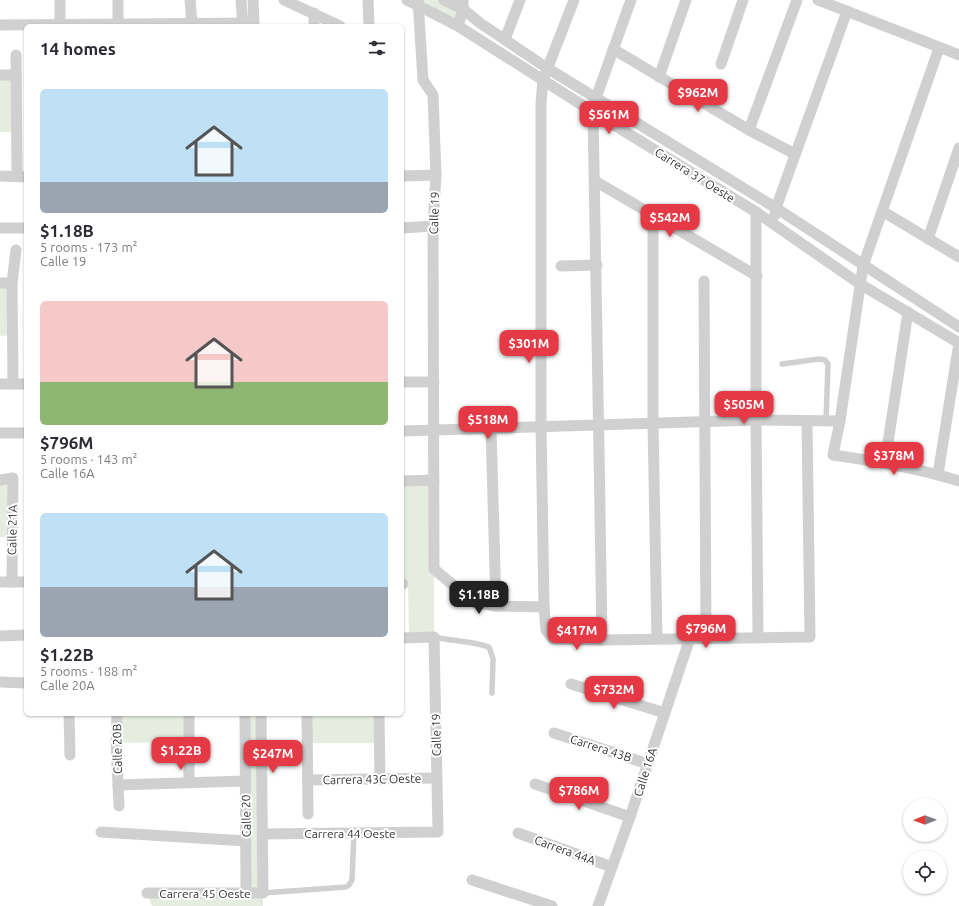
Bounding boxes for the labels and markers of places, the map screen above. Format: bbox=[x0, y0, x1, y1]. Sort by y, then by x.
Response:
pin: $962M bbox=[670, 79, 726, 113]
pin: $561M bbox=[581, 101, 637, 135]
pin: $542M bbox=[642, 204, 698, 238]
pin: $301M bbox=[501, 330, 557, 364]
pin: $505M bbox=[716, 391, 772, 425]
pin: $518M bbox=[460, 406, 516, 440]
pin: $378M bbox=[866, 442, 922, 476]
pin: $1.18B bbox=[446, 581, 512, 615]
pin: $796M bbox=[678, 615, 734, 649]
pin: $417M bbox=[549, 617, 605, 651]
pin: $732M bbox=[586, 676, 642, 710]
pin: $1.22B bbox=[148, 737, 214, 771]
pin: $247M bbox=[245, 740, 301, 774]
pin: $786M bbox=[551, 777, 607, 811]

